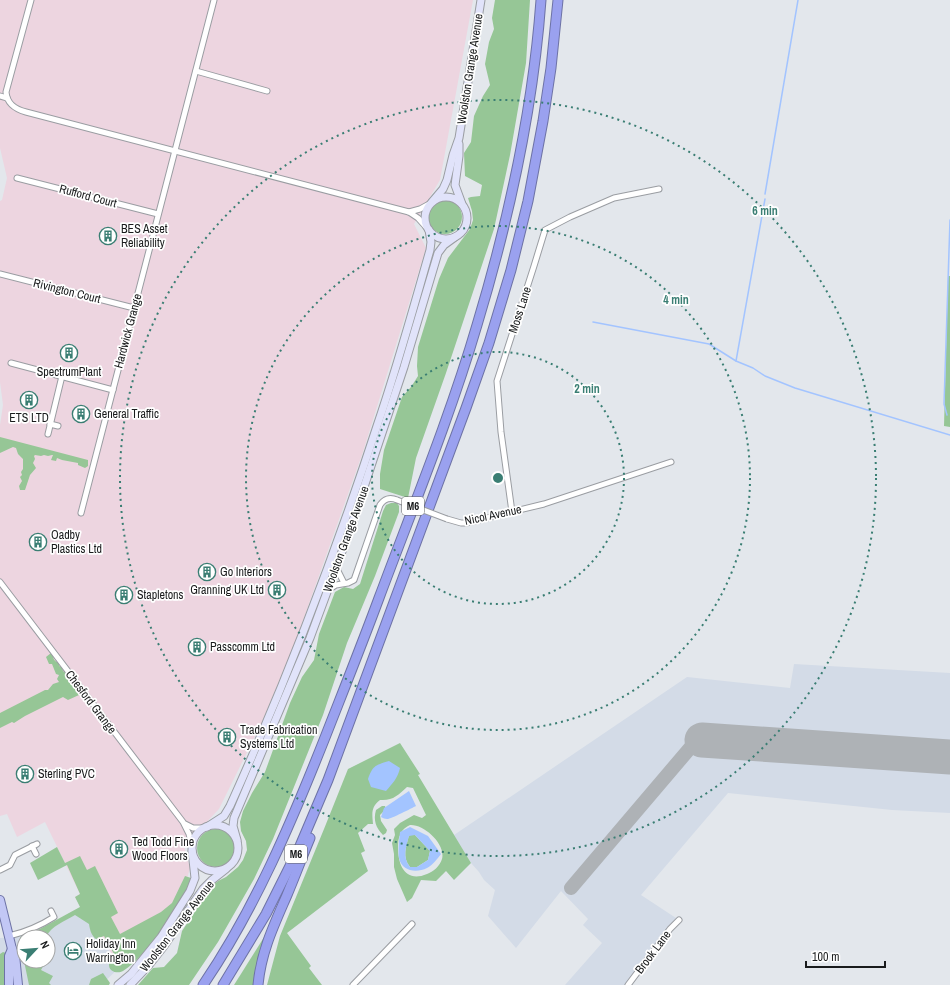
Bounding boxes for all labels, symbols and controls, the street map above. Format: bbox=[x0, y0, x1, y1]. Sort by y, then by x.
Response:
street label: Woolston Grange Avenue bbox=[453, 13, 487, 125]
street label: Rufford Court bbox=[57, 181, 119, 211]
text: 6 min bbox=[752, 203, 778, 219]
place label: BES Asset Reliability bbox=[121, 221, 168, 251]
building icon: BES Asset Reliability bbox=[98, 226, 118, 246]
street label: Rivington Court bbox=[32, 275, 103, 307]
street label: Moss Lane bbox=[505, 285, 535, 335]
street label: Hardwick Grange bbox=[110, 292, 146, 370]
text: 4 min bbox=[663, 292, 689, 308]
building icon: SpectrumPlant bbox=[59, 343, 79, 363]
place label: SpectrumPlant bbox=[37, 364, 102, 380]
text: 2 min bbox=[574, 381, 600, 397]
building icon: ETS LTD bbox=[19, 390, 39, 410]
building icon: General Traffic bbox=[71, 404, 91, 424]
place label: General Traffic bbox=[94, 406, 159, 422]
place label: ETS LTD bbox=[9, 410, 49, 426]
centre of rings bbox=[491, 471, 505, 485]
street label: Woolston Grange Avenue bbox=[319, 484, 373, 594]
road number: M6 bbox=[402, 497, 424, 515]
street label: Nicol Avenue bbox=[463, 501, 523, 529]
place label: Oadby Plastics Ltd bbox=[51, 527, 102, 557]
building icon: Oadby Plastics Ltd bbox=[28, 532, 48, 552]
building icon: Go Interiors bbox=[197, 562, 217, 582]
place label: Go Interiors bbox=[220, 564, 272, 580]
building icon: Granning UK Ltd bbox=[267, 580, 287, 600]
place label: Granning UK Ltd bbox=[190, 582, 264, 598]
building icon: Stapletons bbox=[114, 585, 134, 605]
place label: Stapletons bbox=[137, 587, 184, 603]
building icon: Passcomm Ltd bbox=[187, 637, 207, 657]
place label: Passcomm Ltd bbox=[210, 639, 275, 655]
street label: Chesford Grange bbox=[62, 667, 120, 737]
place label: Trade Fabrication Systems Ltd bbox=[240, 722, 317, 752]
building icon: Trade Fabrication Systems Ltd bbox=[217, 727, 237, 747]
building icon: Sterling PVC bbox=[15, 764, 35, 784]
place label: Sterling PVC bbox=[38, 766, 95, 782]
place label: Ted Todd Fine Wood Floors bbox=[132, 834, 194, 864]
building icon: Ted Todd Fine Wood Floors bbox=[109, 839, 129, 859]
road number: M6 bbox=[285, 845, 307, 863]
street label: Woolston Grange Avenue bbox=[136, 877, 218, 975]
street label: Brook Lane bbox=[631, 927, 675, 977]
north arrow bbox=[16, 929, 56, 969]
place label: Holiday Inn Warrington bbox=[86, 936, 136, 966]
text: N bbox=[37, 939, 53, 951]
hotel icon: Holiday Inn Warrington bbox=[63, 941, 83, 961]
scale bar bbox=[806, 943, 885, 969]
text: 100 m bbox=[812, 949, 839, 965]

